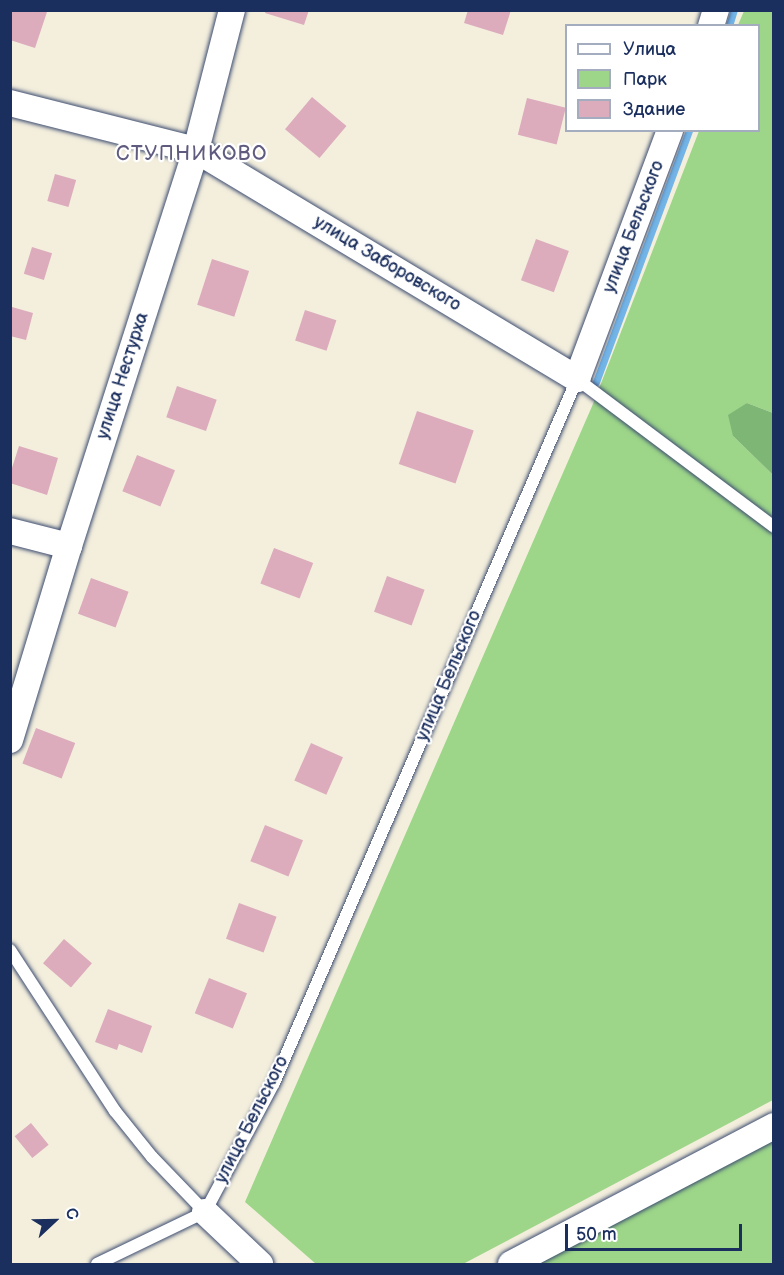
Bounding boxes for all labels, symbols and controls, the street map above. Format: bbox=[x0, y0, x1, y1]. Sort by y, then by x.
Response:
legend bbox=[565, 24, 760, 132]
text: Улица bbox=[623, 39, 676, 60]
text: Парк bbox=[623, 69, 667, 90]
text: Здание bbox=[623, 99, 685, 120]
district label: СТУПНИКОВО bbox=[116, 142, 268, 166]
street label: улица Бельского bbox=[599, 158, 669, 296]
street label: улица Заборовского bbox=[310, 212, 464, 316]
street label: улица Нестурха bbox=[92, 310, 154, 442]
street label: улица Бельского bbox=[412, 607, 486, 745]
street label: улица Бельского bbox=[211, 1053, 293, 1187]
north arrow bbox=[24, 1191, 84, 1251]
text: С bbox=[60, 1205, 82, 1223]
scale bar bbox=[568, 1212, 745, 1250]
text: 50 m bbox=[576, 1224, 617, 1245]

